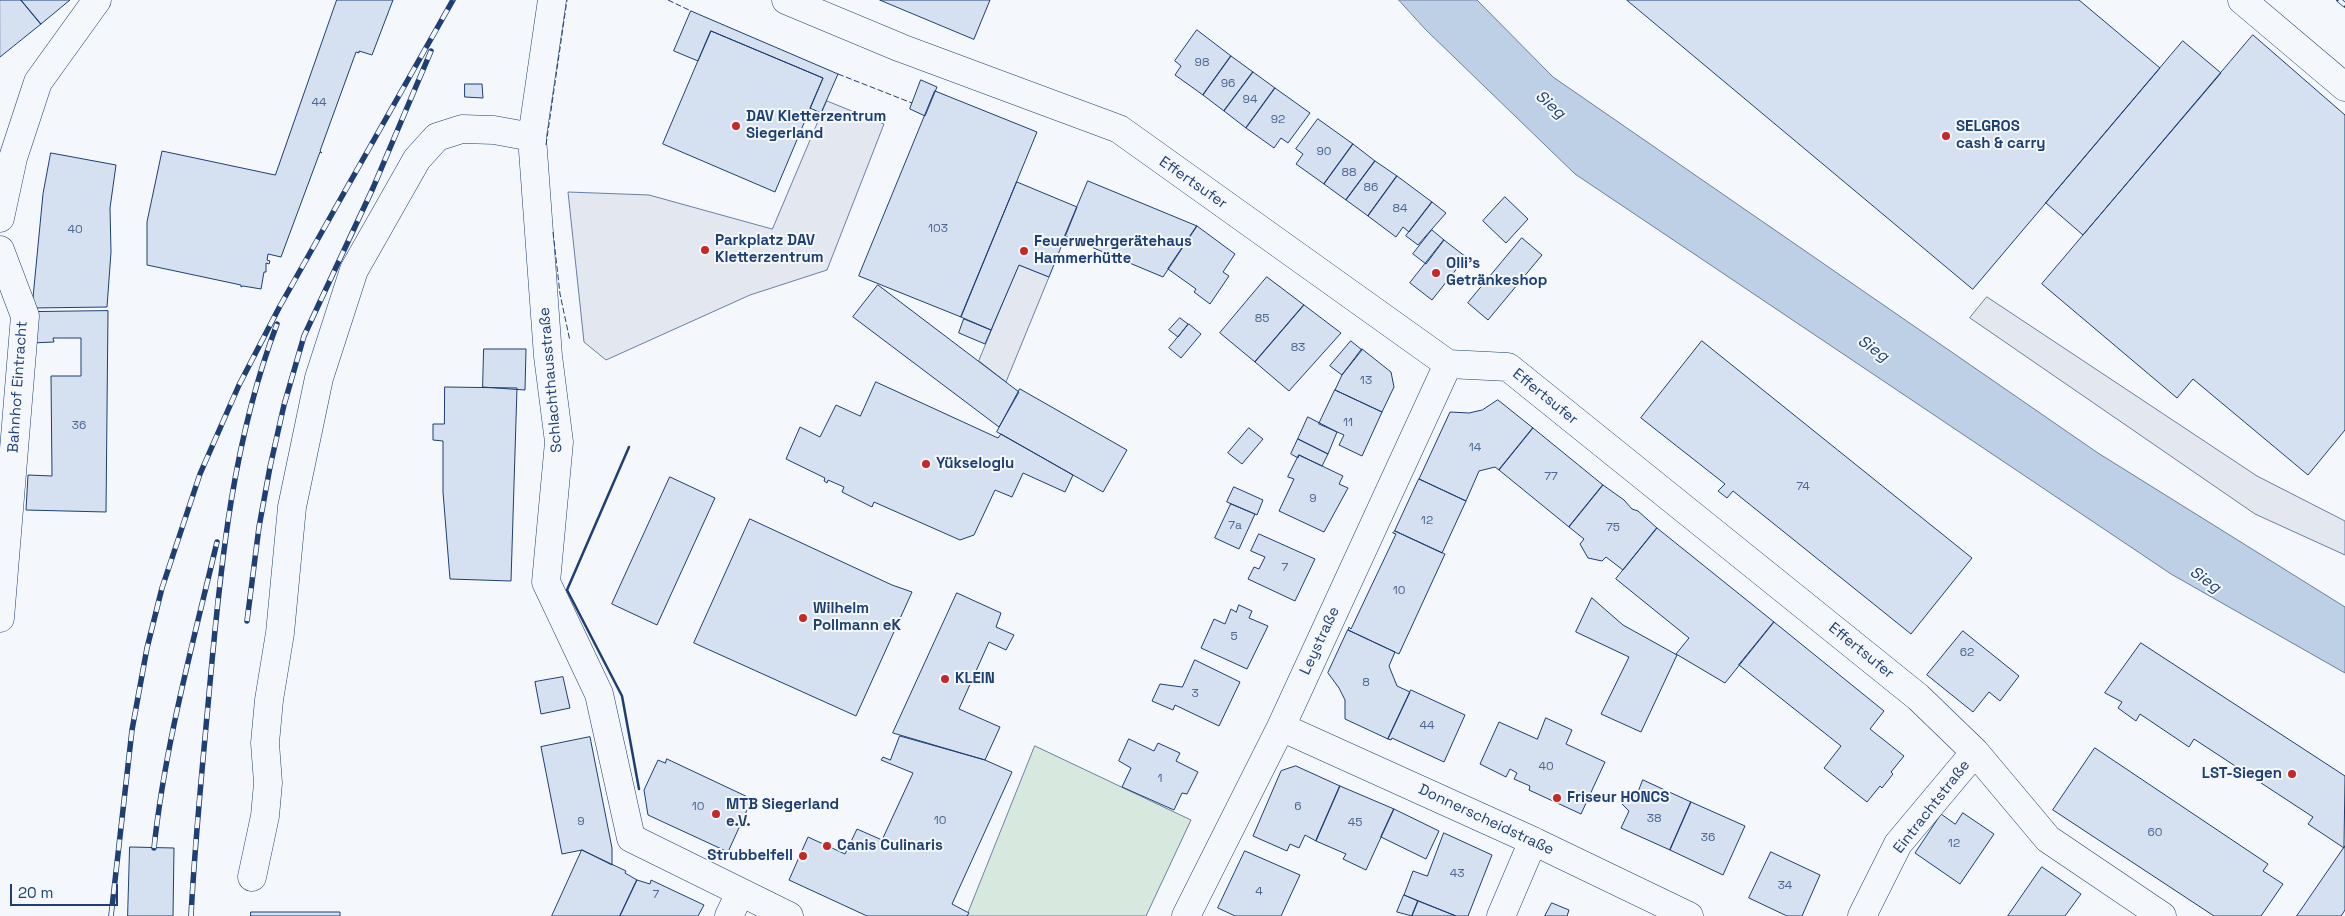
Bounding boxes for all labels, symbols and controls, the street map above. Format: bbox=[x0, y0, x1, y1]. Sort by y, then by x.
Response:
house number: 98 bbox=[1195, 56, 1209, 70]
house number: 96 bbox=[1221, 77, 1235, 91]
water label: Sieg bbox=[1531, 87, 1569, 123]
house number: 94 bbox=[1243, 93, 1257, 107]
house number: 44 bbox=[312, 96, 326, 110]
place label: DAV Kletterzentrum Siegerland bbox=[746, 108, 886, 143]
house number: 92 bbox=[1271, 113, 1285, 127]
place label: SELGROS cash & carry bbox=[1956, 118, 2046, 153]
marker: DAV Kletterzentrum Siegerland bbox=[730, 120, 742, 132]
marker: SELGROS cash & carry bbox=[1940, 130, 1952, 142]
house number: 90 bbox=[1316, 145, 1332, 159]
street label: Effertsufer bbox=[1156, 153, 1230, 213]
house number: 88 bbox=[1342, 166, 1356, 180]
house number: 86 bbox=[1364, 181, 1378, 195]
house number: 84 bbox=[1393, 202, 1407, 216]
house number: 103 bbox=[928, 222, 948, 236]
house number: 40 bbox=[67, 223, 83, 237]
place label: Parkplatz DAV Kletterzentrum bbox=[715, 232, 824, 267]
place label: Feuerwehrgerätehaus Hammerhütte bbox=[1034, 233, 1192, 268]
marker: Parkplatz DAV Kletterzentrum bbox=[699, 244, 711, 256]
marker: Feuerwehrgerätehaus Hammerhütte bbox=[1018, 245, 1030, 257]
place label: Olli's Getränkeshop bbox=[1446, 255, 1547, 290]
marker: Olli's Getränkeshop bbox=[1430, 267, 1442, 279]
street label: Schlachthausstraße bbox=[536, 306, 566, 454]
house number: 85 bbox=[1255, 312, 1269, 326]
street label: Bahnhof Eintracht bbox=[4, 320, 32, 454]
water label: Sieg bbox=[1854, 332, 1892, 366]
house number: 83 bbox=[1291, 341, 1305, 355]
street label: Effertsufer bbox=[1509, 365, 1581, 429]
house number: 13 bbox=[1360, 374, 1372, 388]
house number: 11 bbox=[1343, 416, 1353, 430]
house number: 36 bbox=[72, 419, 86, 433]
house number: 14 bbox=[1469, 441, 1481, 455]
place label: Yükseloglu bbox=[936, 455, 1014, 473]
marker: Yükseloglu bbox=[920, 458, 932, 470]
house number: 77 bbox=[1544, 470, 1558, 484]
house number: 74 bbox=[1796, 480, 1810, 494]
house number: 9 bbox=[1309, 492, 1317, 506]
house number: 12 bbox=[1421, 514, 1433, 528]
house number: 7a bbox=[1228, 519, 1242, 533]
house number: 75 bbox=[1606, 521, 1620, 535]
house number: 7 bbox=[1282, 561, 1288, 575]
water label: Sieg bbox=[2186, 563, 2224, 597]
house number: 10 bbox=[1393, 584, 1405, 598]
place label: Wilhelm Pollmann eK bbox=[813, 600, 901, 635]
street label: Leystraße bbox=[1296, 604, 1344, 678]
marker: Wilhelm Pollmann eK bbox=[797, 612, 809, 624]
street label: Effertsufer bbox=[1825, 619, 1897, 683]
house number: 5 bbox=[1230, 630, 1238, 644]
house number: 62 bbox=[1960, 646, 1974, 660]
place label: KLEIN bbox=[955, 670, 995, 688]
marker: KLEIN bbox=[939, 673, 951, 685]
house number: 8 bbox=[1362, 676, 1370, 690]
house number: 3 bbox=[1191, 687, 1199, 701]
house number: 44 bbox=[1420, 719, 1434, 733]
street label: Eintrachtstraße bbox=[1890, 757, 1974, 857]
house number: 40 bbox=[1538, 760, 1554, 774]
place label: LST-Siegen bbox=[2202, 765, 2282, 783]
marker: LST-Siegen bbox=[2286, 768, 2298, 780]
house number: 1 bbox=[1157, 772, 1163, 786]
street label: Donnerscheidstraße bbox=[1415, 781, 1557, 859]
place label: Friseur HONCS bbox=[1567, 789, 1669, 807]
marker: Friseur HONCS bbox=[1551, 792, 1563, 804]
place label: MTB Siegerland e.V. bbox=[726, 796, 839, 831]
house number: 10 bbox=[692, 800, 704, 814]
house number: 6 bbox=[1294, 800, 1302, 814]
marker: MTB Siegerland e.V. bbox=[710, 808, 722, 820]
house number: 38 bbox=[1647, 812, 1661, 826]
house number: 10 bbox=[934, 814, 946, 828]
house number: 9 bbox=[577, 815, 585, 829]
house number: 45 bbox=[1348, 816, 1362, 830]
house number: 60 bbox=[2147, 826, 2163, 840]
house number: 36 bbox=[1701, 831, 1715, 845]
place label: Canis Culinaris bbox=[837, 837, 943, 855]
house number: 12 bbox=[1948, 837, 1960, 851]
marker: Canis Culinaris bbox=[821, 840, 833, 852]
place label: Strubbelfell bbox=[707, 847, 793, 865]
marker: Strubbelfell bbox=[797, 850, 809, 862]
house number: 43 bbox=[1450, 867, 1464, 881]
scale bar bbox=[12, 874, 120, 906]
house number: 34 bbox=[1778, 879, 1792, 893]
text: 20 m bbox=[18, 883, 53, 902]
house number: 4 bbox=[1255, 885, 1263, 899]
house number: 7 bbox=[653, 888, 659, 902]

